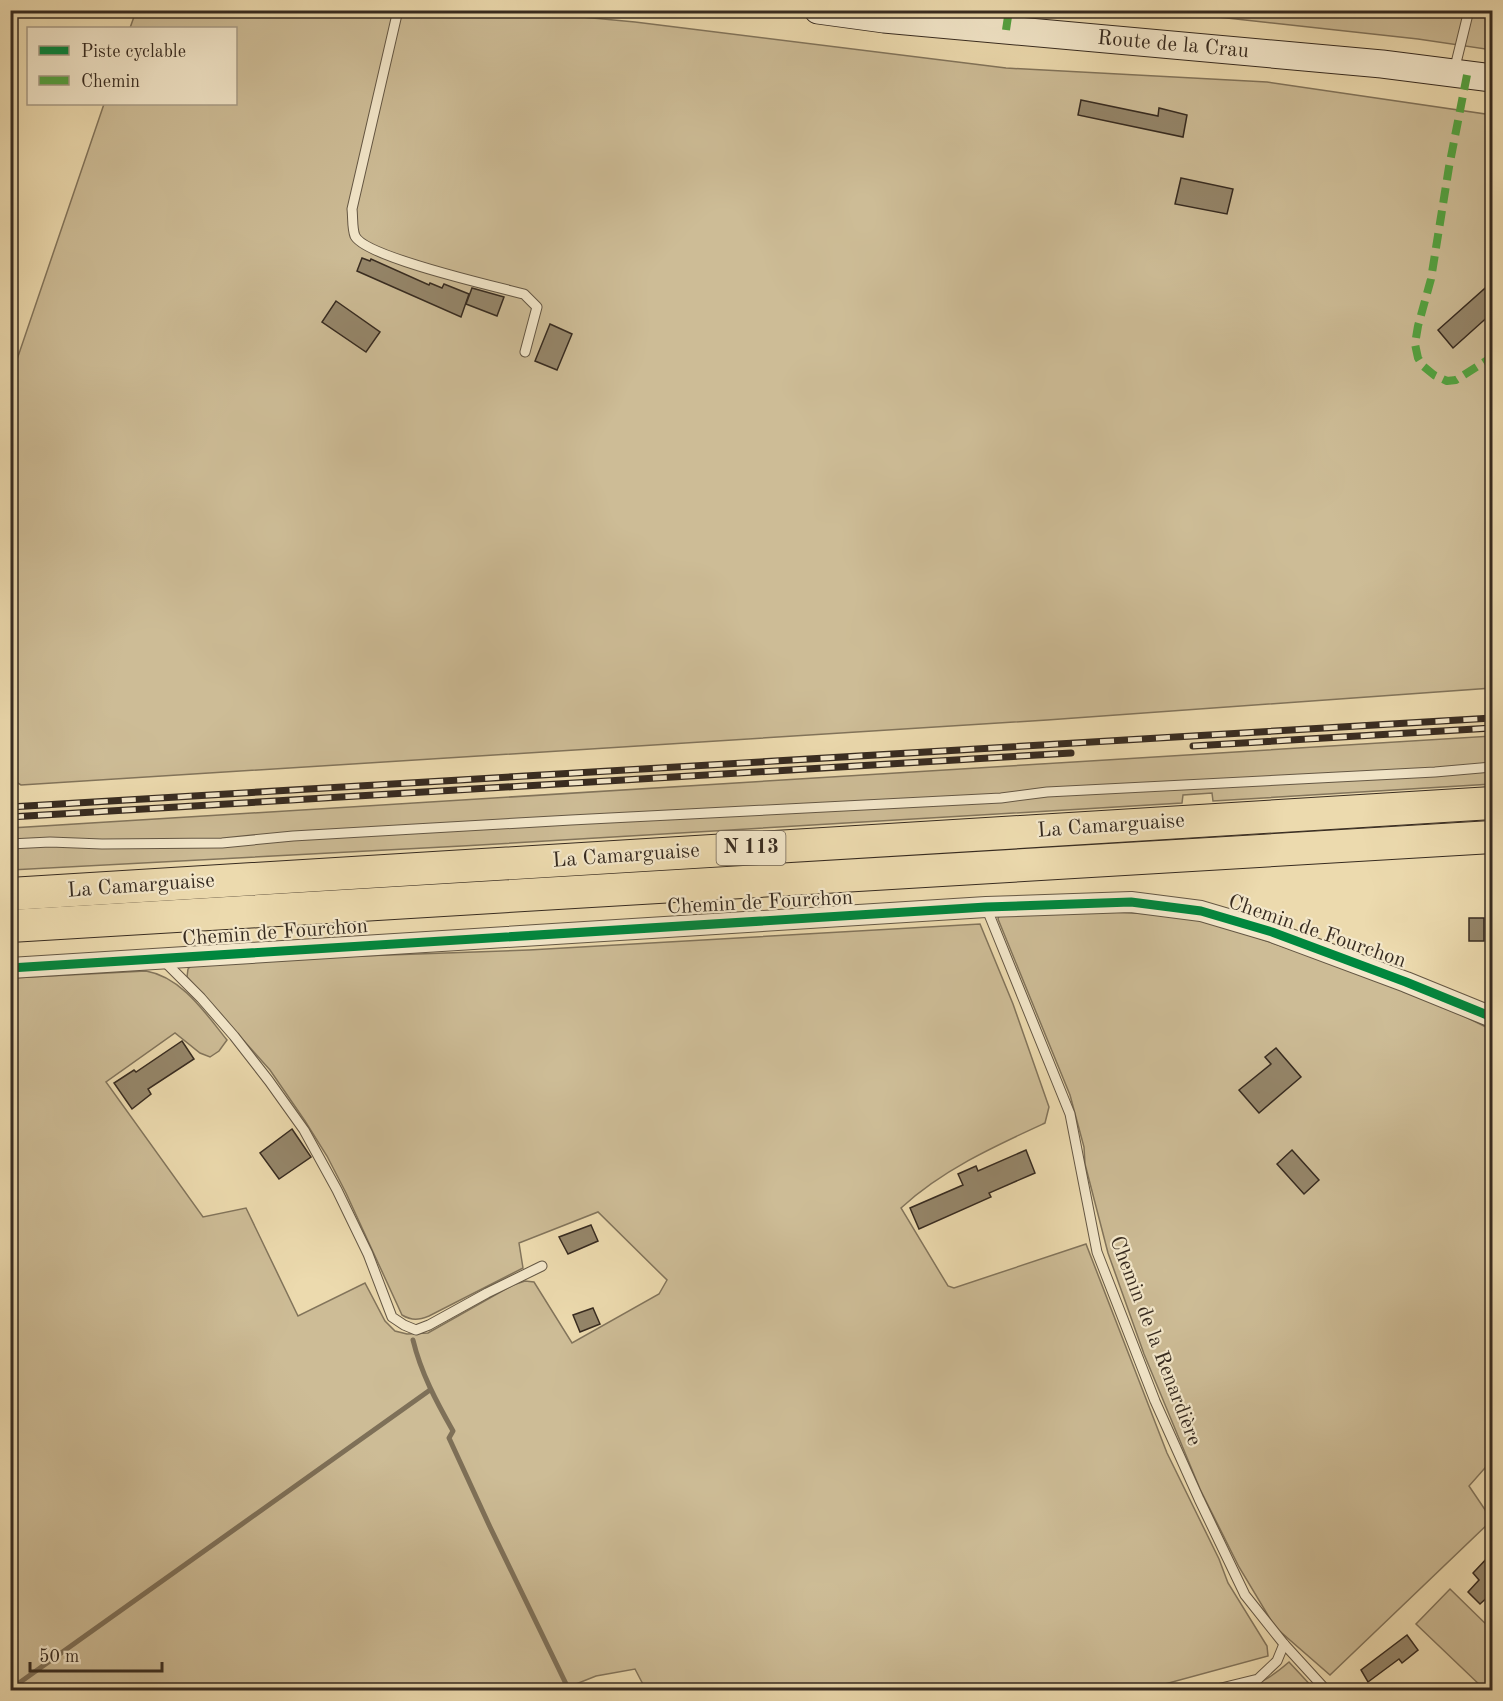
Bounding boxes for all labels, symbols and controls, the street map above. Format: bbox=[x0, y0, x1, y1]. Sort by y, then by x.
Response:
legend bbox=[27, 27, 237, 105]
street label: Route de la Crau bbox=[1096, 28, 1250, 62]
text: Piste cyclable bbox=[81, 43, 186, 61]
text: Chemin bbox=[81, 73, 140, 91]
street label: La Camarguaise bbox=[1037, 810, 1185, 842]
road number: N 113 bbox=[716, 831, 786, 865]
street label: La Camarguaise bbox=[552, 840, 700, 872]
street label: La Camarguaise bbox=[67, 870, 215, 902]
street label: Chemin de Fourchon bbox=[666, 888, 854, 918]
street label: Chemin de Fourchon bbox=[1225, 892, 1409, 972]
street label: Chemin de Fourchon bbox=[181, 916, 369, 950]
street label: Chemin de la Renardière bbox=[1105, 1233, 1205, 1449]
scale bar bbox=[30, 1635, 162, 1673]
text: 50 m bbox=[39, 1648, 79, 1666]

